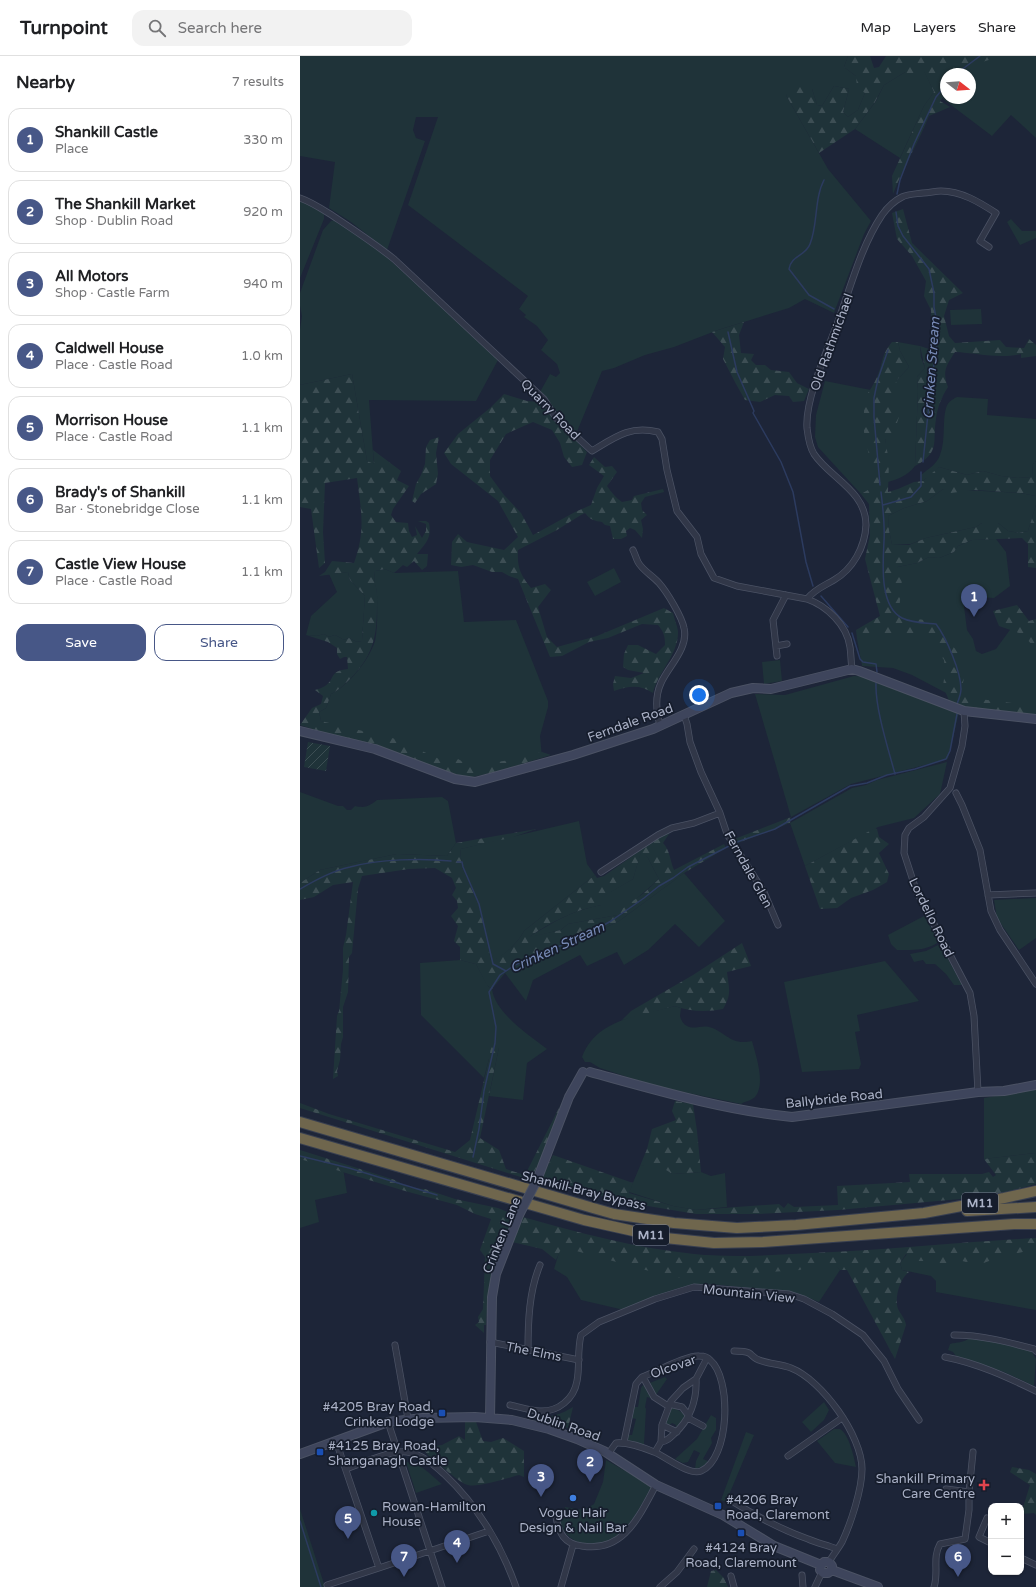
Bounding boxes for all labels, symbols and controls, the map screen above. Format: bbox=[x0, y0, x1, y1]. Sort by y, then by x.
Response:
search box bbox=[132, 10, 412, 46]
text: Turnpoint bbox=[20, 17, 108, 39]
icon: search bbox=[146, 17, 168, 39]
text: Search here bbox=[178, 19, 262, 37]
text: Map bbox=[861, 19, 891, 36]
text: Layers bbox=[913, 19, 956, 36]
text: Share bbox=[978, 19, 1016, 36]
north arrow bbox=[940, 68, 976, 104]
text: Nearby bbox=[16, 72, 75, 93]
text: 7 results bbox=[232, 74, 284, 90]
text: Shankill Castle bbox=[55, 123, 158, 141]
text: 1 bbox=[26, 132, 34, 148]
text: 330 m bbox=[243, 132, 283, 148]
text: Place bbox=[55, 141, 88, 157]
text: The Shankill Market bbox=[55, 195, 196, 213]
text: 2 bbox=[26, 204, 34, 220]
text: 920 m bbox=[243, 204, 283, 220]
text: Shop · Dublin Road bbox=[55, 213, 173, 229]
text: All Motors bbox=[55, 267, 129, 285]
text: 3 bbox=[26, 276, 34, 292]
text: 940 m bbox=[243, 276, 283, 292]
text: Shop · Castle Farm bbox=[55, 285, 170, 301]
street label: Old Rathmichael bbox=[807, 291, 857, 393]
water label: Crinken Stream bbox=[919, 315, 944, 420]
text: Caldwell House bbox=[55, 339, 164, 357]
text: 4 bbox=[26, 348, 34, 364]
text: 1.0 km bbox=[241, 348, 283, 364]
text: Place · Castle Road bbox=[55, 357, 173, 373]
street label: Quarry Road bbox=[517, 376, 583, 444]
text: Morrison House bbox=[55, 411, 168, 429]
text: 5 bbox=[26, 420, 34, 436]
text: 1.1 km bbox=[241, 420, 283, 436]
text: Place · Castle Road bbox=[55, 429, 173, 445]
text: Brady's of Shankill bbox=[55, 483, 185, 501]
text: 6 bbox=[26, 492, 34, 508]
text: 1.1 km bbox=[241, 492, 283, 508]
text: Bar · Stonebridge Close bbox=[55, 501, 200, 517]
text: Castle View House bbox=[55, 555, 186, 573]
text: 7 bbox=[26, 564, 34, 580]
text: 1.1 km bbox=[241, 564, 283, 580]
text: Place · Castle Road bbox=[55, 573, 173, 589]
pin: 1 bbox=[961, 584, 987, 617]
button: Save bbox=[16, 624, 146, 661]
button: Share bbox=[154, 624, 284, 661]
your location bbox=[689, 685, 709, 705]
street label: Ferndale Road bbox=[585, 700, 675, 746]
street label: Ferndale Glen bbox=[720, 828, 776, 911]
street label: Lordello Road bbox=[905, 875, 957, 960]
water label: Crinken Stream bbox=[507, 918, 608, 977]
street label: Ballybride Road bbox=[785, 1086, 884, 1112]
street label: Shankill-Bray Bypass bbox=[520, 1168, 648, 1214]
road number: M11 bbox=[962, 1193, 998, 1213]
street label: Crinken Lane bbox=[479, 1195, 524, 1276]
road number: M11 bbox=[633, 1225, 669, 1245]
street label: Mountain View bbox=[702, 1281, 796, 1307]
street label: The Elms bbox=[505, 1339, 563, 1365]
street label: Olcovar bbox=[648, 1352, 698, 1382]
place label: #4205 Bray Road, Crinken Lodge bbox=[323, 1399, 434, 1430]
street label: Dublin Road bbox=[525, 1405, 602, 1445]
marker: #4205 Bray Road, Crinken Lodge bbox=[437, 1408, 447, 1418]
place label: #4125 Bray Road, Shanganagh Castle bbox=[328, 1438, 447, 1469]
marker: #4125 Bray Road, Shanganagh Castle bbox=[315, 1447, 325, 1457]
pin: 2 bbox=[577, 1449, 603, 1482]
pin: 3 bbox=[528, 1464, 554, 1497]
place label: Shankill Primary Care Centre bbox=[876, 1471, 975, 1502]
marker: Shankill Primary Care Centre bbox=[978, 1479, 990, 1491]
place label: #4206 Bray Road, Claremont bbox=[726, 1492, 830, 1523]
marker: Vogue Hair Design & Nail Bar bbox=[568, 1493, 578, 1503]
place label: Rowan-Hamilton House bbox=[382, 1499, 486, 1530]
marker: #4206 Bray Road, Claremont bbox=[713, 1501, 723, 1511]
map controls bbox=[988, 1503, 1024, 1575]
button: + bbox=[988, 1503, 1024, 1539]
place label: Vogue Hair Design & Nail Bar bbox=[519, 1505, 627, 1536]
pin: 5 bbox=[335, 1506, 361, 1539]
marker: Rowan-Hamilton House bbox=[369, 1508, 379, 1518]
marker: #4124 Bray Road, Claremount bbox=[736, 1528, 746, 1538]
pin: 4 bbox=[444, 1530, 470, 1563]
button: − bbox=[988, 1539, 1024, 1575]
place label: #4124 Bray Road, Claremount bbox=[685, 1540, 797, 1571]
pin: 7 bbox=[391, 1544, 417, 1577]
pin: 6 bbox=[945, 1544, 971, 1577]

